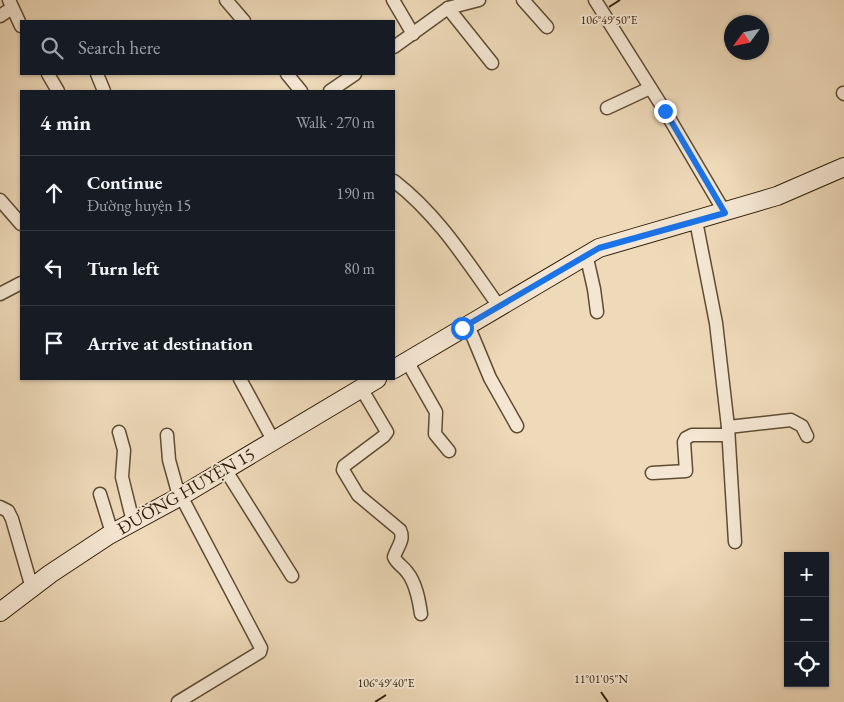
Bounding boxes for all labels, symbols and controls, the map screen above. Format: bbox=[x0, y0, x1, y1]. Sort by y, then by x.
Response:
text: 106°49'50"E bbox=[581, 12, 638, 28]
north arrow bbox=[724, 15, 769, 60]
search box bbox=[20, 20, 395, 75]
icon: search bbox=[38, 34, 66, 62]
text: Search here bbox=[78, 35, 160, 60]
route end bbox=[654, 100, 677, 123]
text: 4 min bbox=[40, 109, 91, 136]
text: Walk · 270 m bbox=[296, 112, 375, 133]
text: Continue bbox=[87, 170, 162, 195]
icon: ahead bbox=[40, 179, 68, 207]
text: 190 m bbox=[336, 183, 375, 204]
text: Đường huyện 15 bbox=[87, 195, 191, 216]
icon: left bbox=[40, 254, 68, 282]
text: Turn left bbox=[87, 256, 159, 281]
text: 80 m bbox=[344, 258, 375, 279]
route start bbox=[451, 317, 474, 340]
icon: arrive bbox=[40, 329, 68, 357]
text: Arrive at destination bbox=[87, 331, 253, 356]
street label: ĐƯỜNG HUYỆN 15 bbox=[113, 442, 259, 539]
map controls bbox=[784, 552, 829, 687]
button: + bbox=[784, 552, 829, 597]
button: − bbox=[784, 597, 829, 642]
button: locate bbox=[784, 642, 829, 687]
text: 11°01'05"N bbox=[574, 671, 628, 687]
text: 106°49'40"E bbox=[358, 675, 415, 691]

